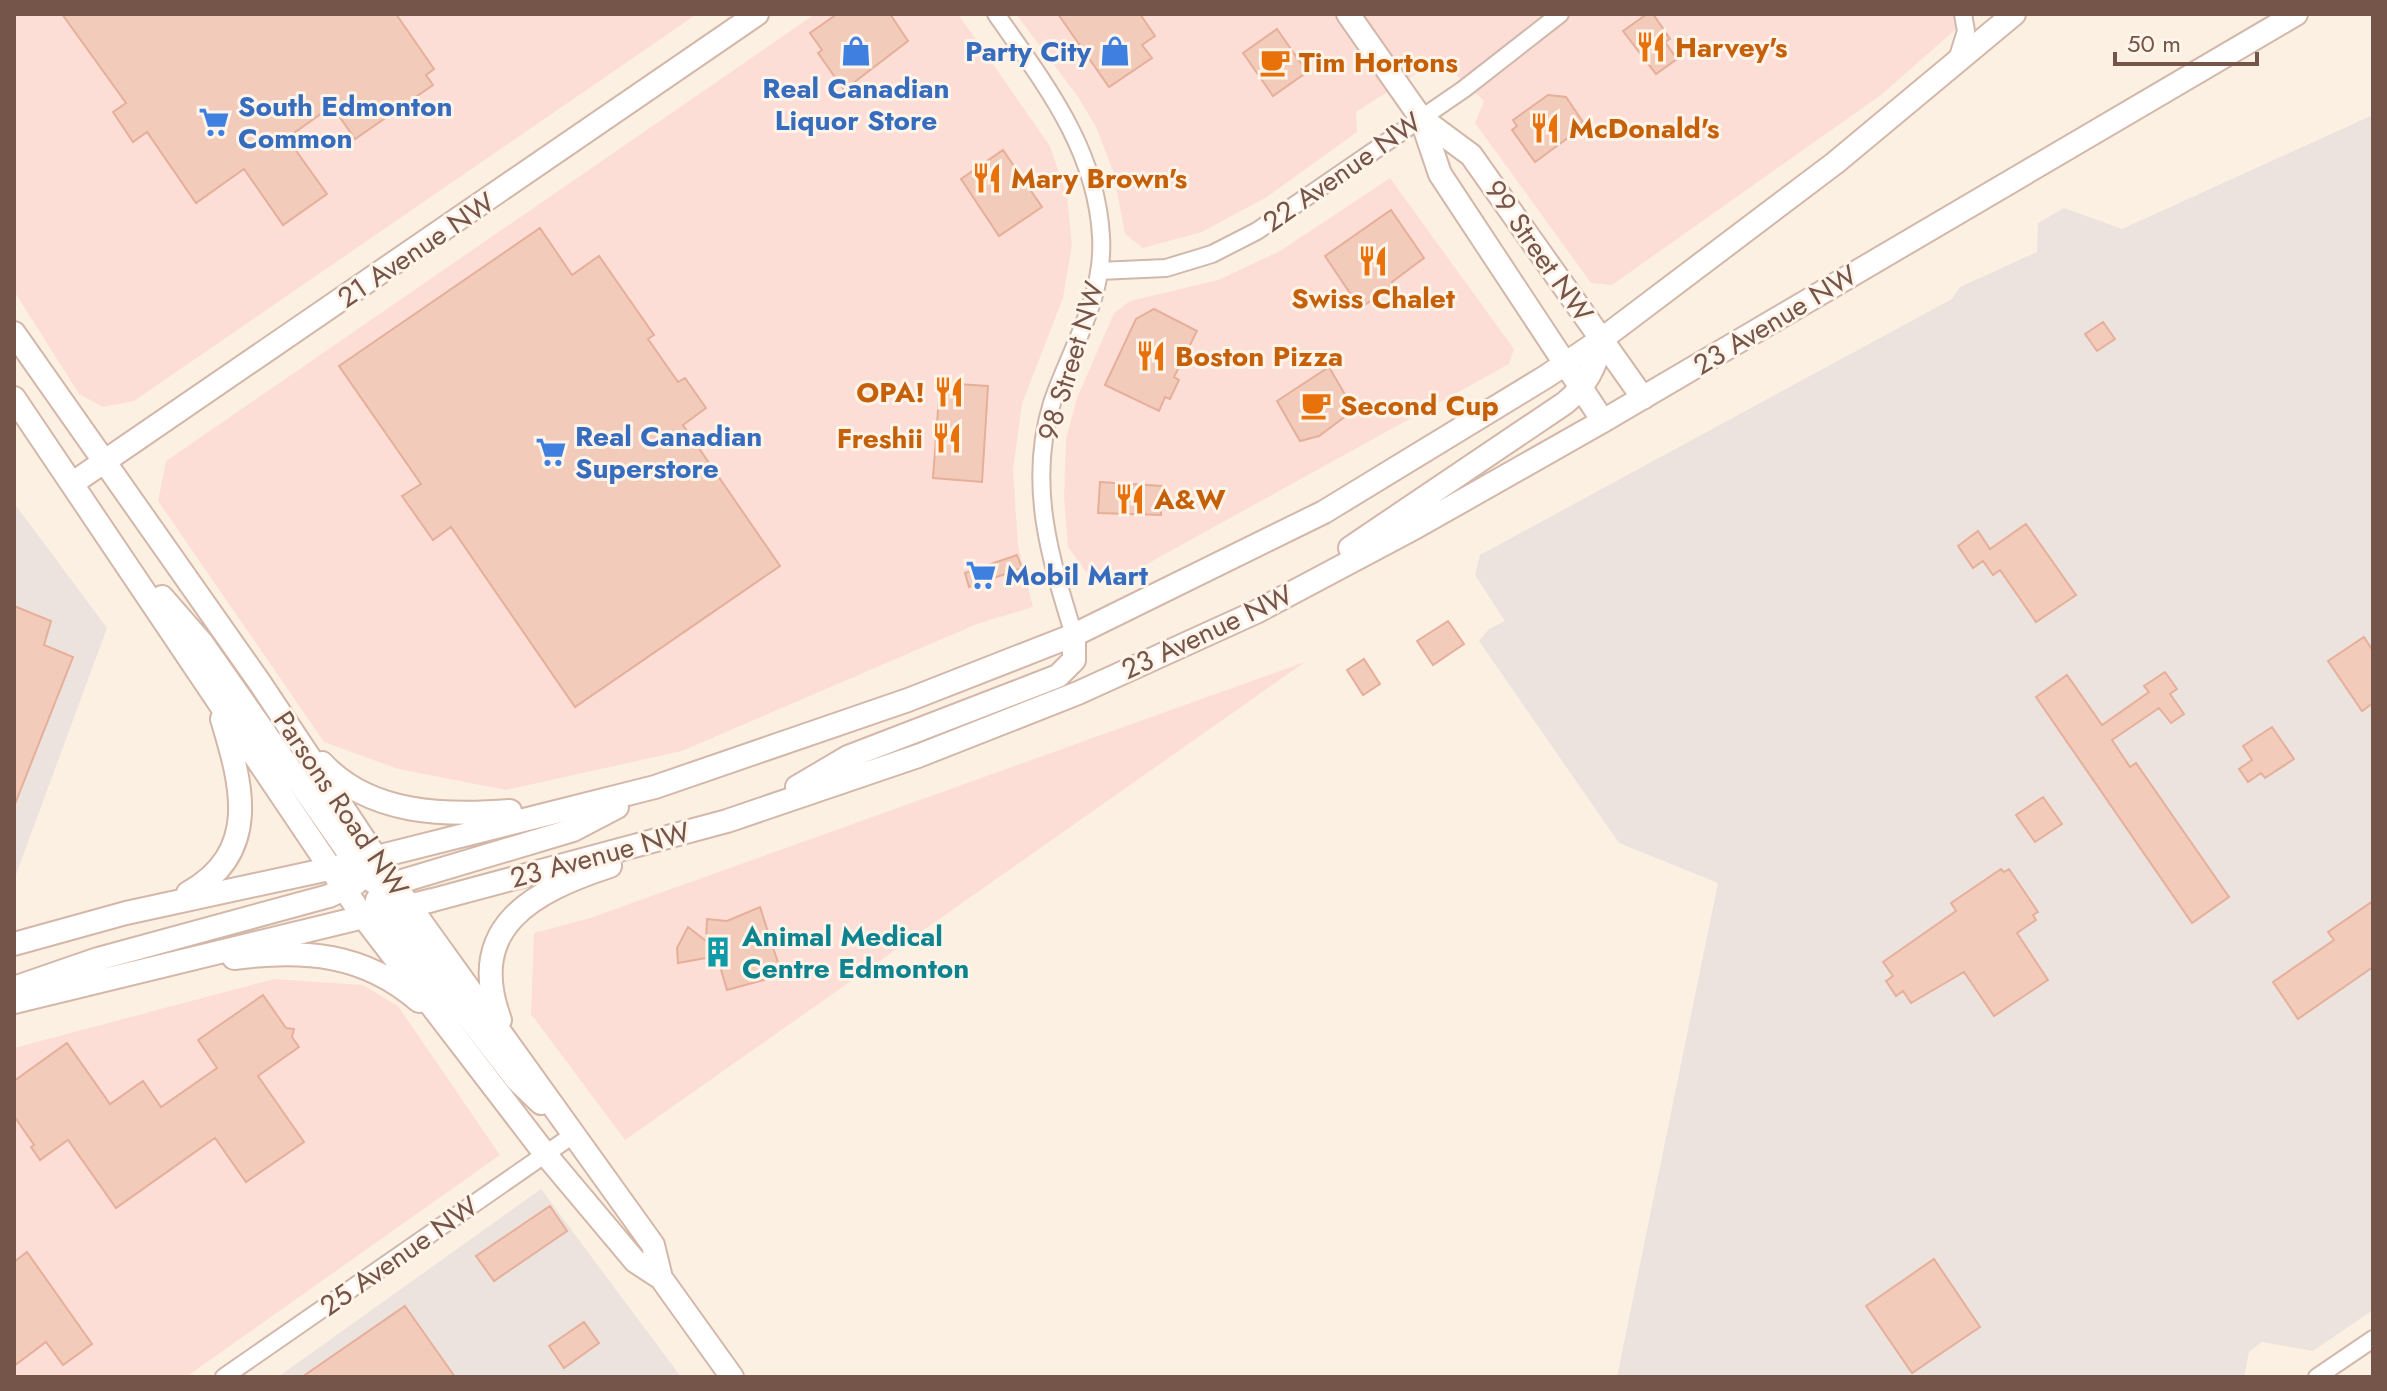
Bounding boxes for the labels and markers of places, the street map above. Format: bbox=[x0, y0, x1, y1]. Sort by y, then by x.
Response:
place label: Harvey's bbox=[1675, 27, 1788, 68]
restaurant icon: Harvey's bbox=[1634, 30, 1668, 64]
place label: Party City bbox=[965, 31, 1091, 72]
shop icon: Real Canadian Liquor Store bbox=[839, 34, 873, 68]
shop icon: Party City bbox=[1098, 34, 1132, 68]
place label: Tim Hortons bbox=[1299, 42, 1458, 83]
cafe icon: Tim Hortons bbox=[1258, 45, 1292, 79]
place label: Real Canadian Liquor Store bbox=[762, 68, 950, 141]
place label: South Edmonton Common bbox=[238, 86, 453, 159]
supermarket icon: South Edmonton Common bbox=[197, 105, 231, 139]
place label: McDonald's bbox=[1569, 108, 1720, 149]
restaurant icon: McDonald's bbox=[1528, 111, 1562, 145]
place label: Mary Brown's bbox=[1011, 158, 1188, 199]
restaurant icon: Mary Brown's bbox=[970, 161, 1004, 195]
restaurant icon: Swiss Chalet bbox=[1356, 244, 1390, 278]
place label: Swiss Chalet bbox=[1291, 278, 1455, 319]
place label: Boston Pizza bbox=[1175, 336, 1343, 377]
restaurant icon: Boston Pizza bbox=[1134, 339, 1168, 373]
place label: OPA! bbox=[856, 372, 925, 413]
restaurant icon: OPA! bbox=[932, 375, 966, 409]
place label: Second Cup bbox=[1340, 385, 1499, 426]
cafe icon: Second Cup bbox=[1299, 388, 1333, 422]
place label: Real Canadian Superstore bbox=[575, 416, 762, 489]
place label: Freshii bbox=[837, 418, 923, 459]
restaurant icon: Freshii bbox=[930, 421, 964, 455]
supermarket icon: Real Canadian Superstore bbox=[534, 435, 568, 469]
place label: A&W bbox=[1153, 479, 1226, 520]
restaurant icon: A&W bbox=[1113, 482, 1147, 516]
place label: Mobil Mart bbox=[1005, 555, 1148, 596]
supermarket icon: Mobil Mart bbox=[964, 558, 998, 592]
place label: Animal Medical Centre Edmonton bbox=[741, 916, 969, 989]
building icon: Animal Medical Centre Edmonton bbox=[701, 935, 735, 969]

